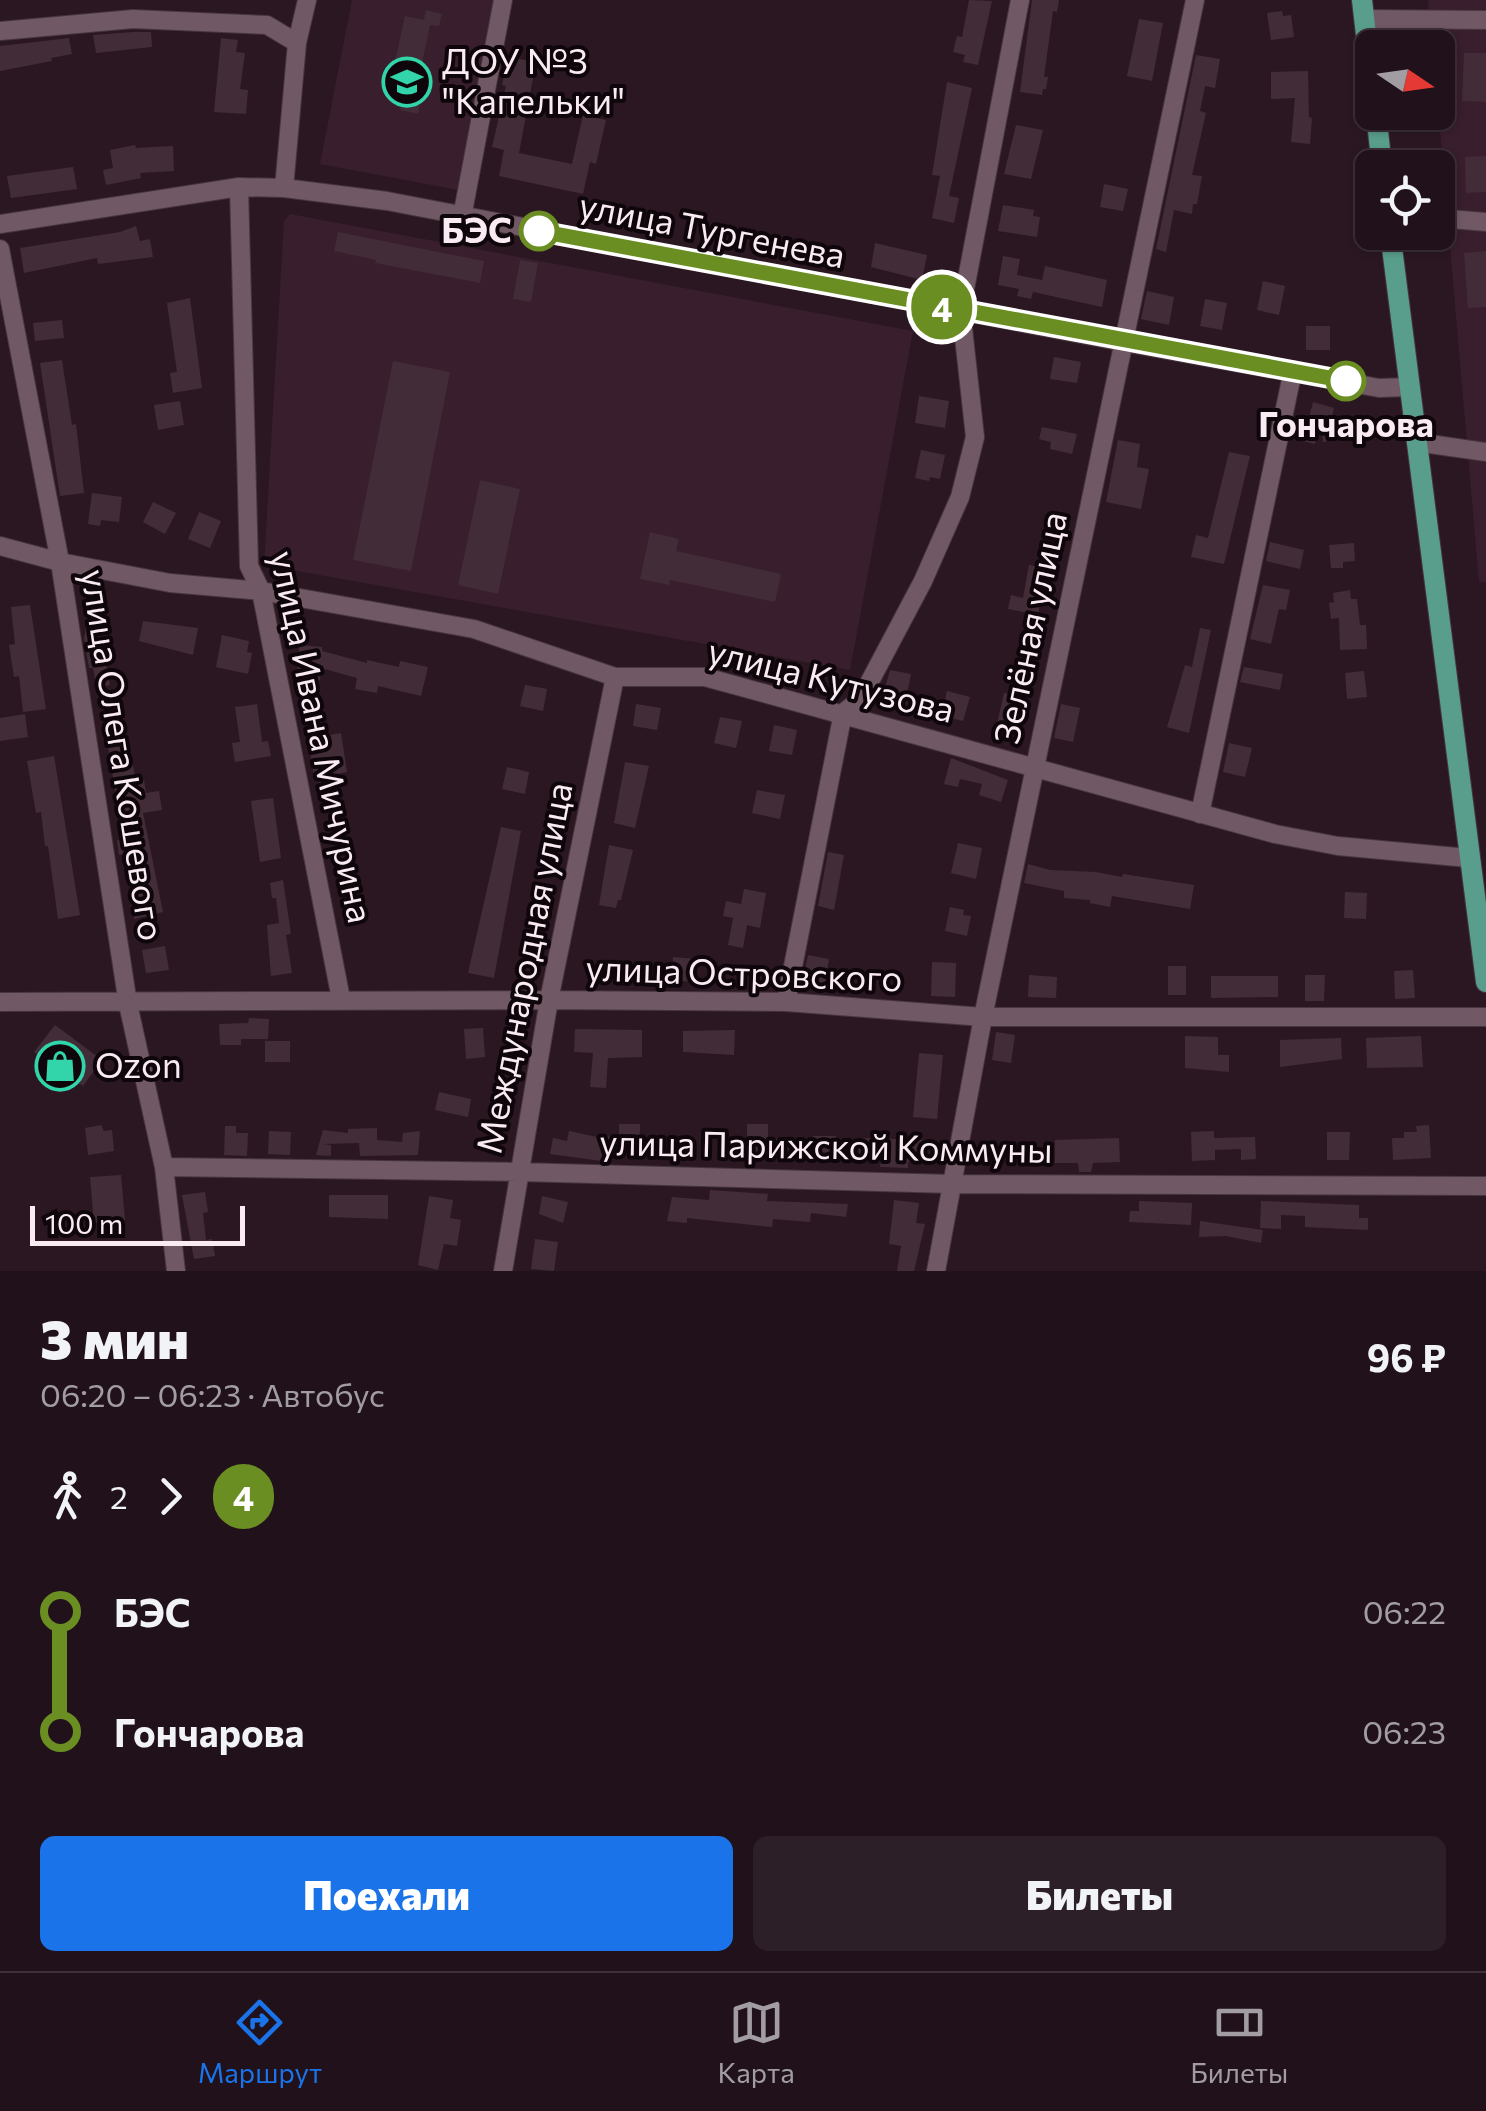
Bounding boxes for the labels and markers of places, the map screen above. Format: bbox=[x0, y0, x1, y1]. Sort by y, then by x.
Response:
place label: ДОУ №3 "Капельки" bbox=[442, 38, 625, 121]
school or university icon: ДОУ №3 "Капельки" bbox=[381, 56, 433, 108]
place label: БЭС bbox=[441, 207, 512, 250]
marker: БЭС bbox=[520, 212, 558, 250]
marker: Гончарова bbox=[1327, 362, 1365, 400]
place label: Гончарова bbox=[1258, 401, 1434, 444]
shop icon: Ozon bbox=[34, 1040, 86, 1092]
place label: Ozon bbox=[95, 1042, 182, 1085]

